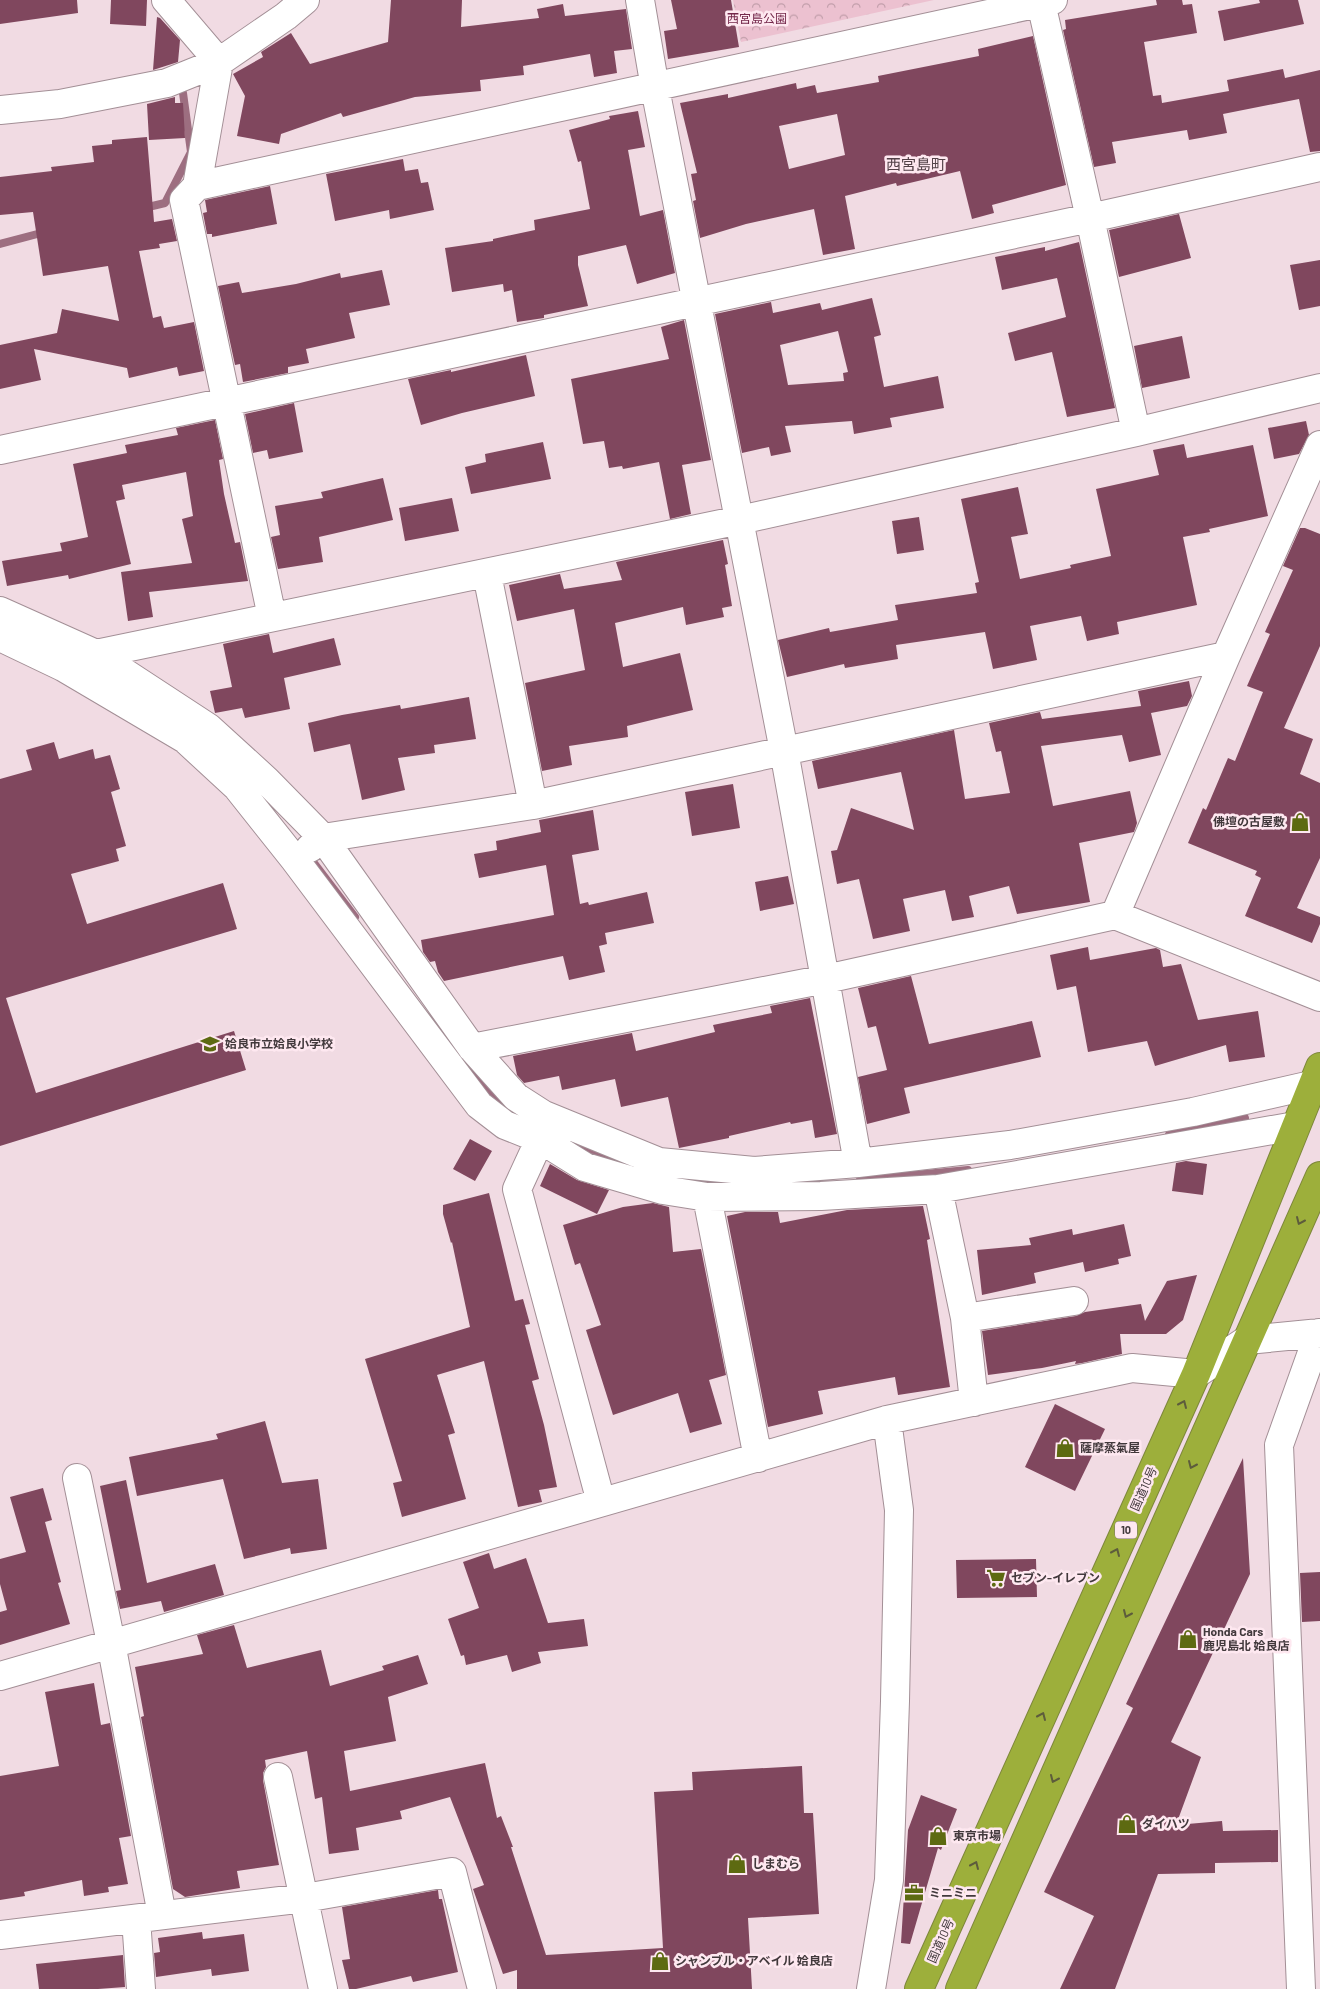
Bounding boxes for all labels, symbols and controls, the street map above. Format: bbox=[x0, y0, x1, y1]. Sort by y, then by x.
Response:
park label: 西宮島公園 bbox=[727, 11, 787, 25]
district label: 西宮島町 bbox=[886, 155, 946, 173]
shop icon: 佛壇の古屋敷 bbox=[1289, 811, 1311, 833]
place label: 佛壇の古屋敷 bbox=[1213, 814, 1285, 828]
school or university icon: 姶良市立姶良小学校 bbox=[199, 1033, 221, 1055]
place label: 姶良市立姶良小学校 bbox=[225, 1036, 333, 1050]
one-way arrow bbox=[1296, 1216, 1307, 1225]
one-way arrow bbox=[1176, 1400, 1187, 1409]
shop icon: 薩摩蒸氣屋 bbox=[1054, 1437, 1076, 1459]
place label: 薩摩蒸氣屋 bbox=[1080, 1440, 1140, 1454]
one-way arrow bbox=[1188, 1460, 1199, 1469]
street label: 国道10号 bbox=[1127, 1464, 1159, 1513]
road number: 10 bbox=[1115, 1522, 1137, 1538]
one-way arrow bbox=[1110, 1548, 1120, 1557]
supermarket icon: セブン-イレブン bbox=[985, 1567, 1007, 1589]
place label: セブン-イレブン bbox=[1011, 1570, 1100, 1584]
one-way arrow bbox=[1123, 1609, 1134, 1618]
place label: Honda Cars 鹿児島北 姶良店 bbox=[1203, 1624, 1289, 1652]
shop icon: Honda Cars 鹿児島北 姶良店 bbox=[1177, 1628, 1199, 1650]
one-way arrow bbox=[1035, 1712, 1046, 1721]
one-way arrow bbox=[1050, 1774, 1060, 1783]
shop icon: ダイハツ bbox=[1116, 1813, 1138, 1835]
place label: ダイハツ bbox=[1142, 1816, 1190, 1830]
shop icon: 東京市場 bbox=[927, 1825, 949, 1847]
place label: 東京市場 bbox=[953, 1828, 1001, 1842]
shop icon: しまむら bbox=[726, 1853, 748, 1875]
place label: しまむら bbox=[752, 1856, 800, 1870]
one-way arrow bbox=[969, 1861, 980, 1870]
office icon: ミニミニ bbox=[903, 1882, 925, 1904]
place label: ミニミニ bbox=[929, 1885, 977, 1899]
street label: 国道10号 bbox=[924, 1916, 956, 1965]
shop icon: シャンブル・アベイル 姶良店 bbox=[649, 1950, 671, 1972]
place label: シャンブル・アベイル 姶良店 bbox=[675, 1953, 833, 1967]

